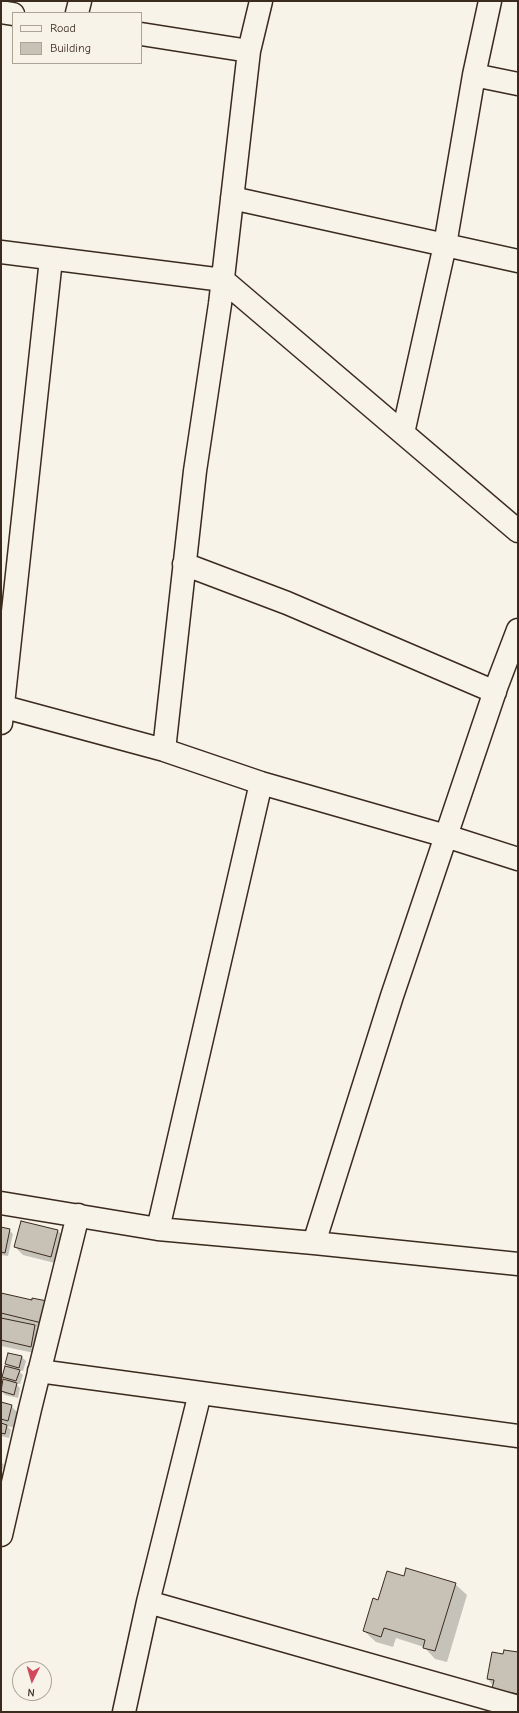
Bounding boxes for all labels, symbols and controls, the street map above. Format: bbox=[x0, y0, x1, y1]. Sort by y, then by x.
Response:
legend bbox=[12, 12, 142, 64]
text: Road bbox=[50, 21, 76, 35]
text: Building bbox=[50, 41, 91, 55]
north arrow bbox=[12, 1661, 52, 1701]
text: N bbox=[27, 1686, 35, 1699]

